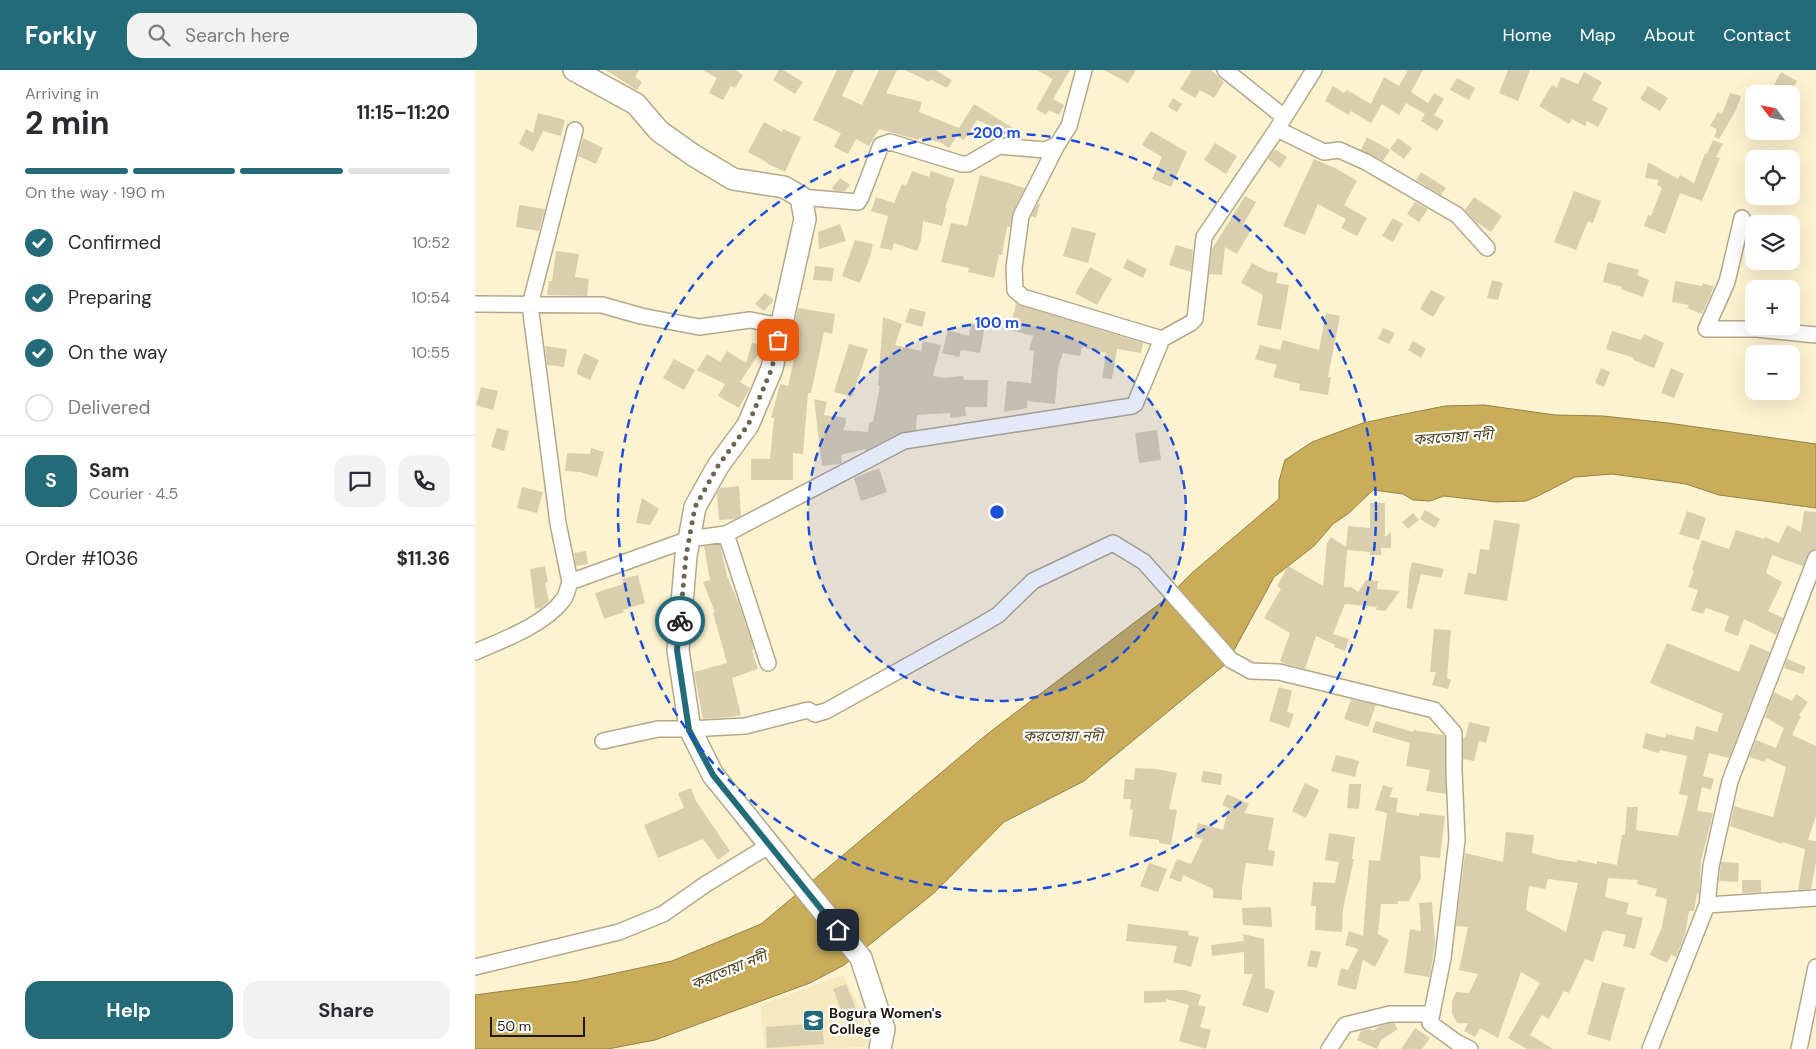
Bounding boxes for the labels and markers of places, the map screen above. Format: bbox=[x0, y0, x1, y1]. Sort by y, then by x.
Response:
pin bbox=[757, 319, 799, 361]
centre of rings bbox=[988, 503, 1006, 521]
pin bbox=[817, 909, 859, 951]
place label: Bogura Women's College bbox=[829, 1004, 942, 1038]
school or university icon: Bogura Women's College bbox=[801, 1009, 825, 1033]

